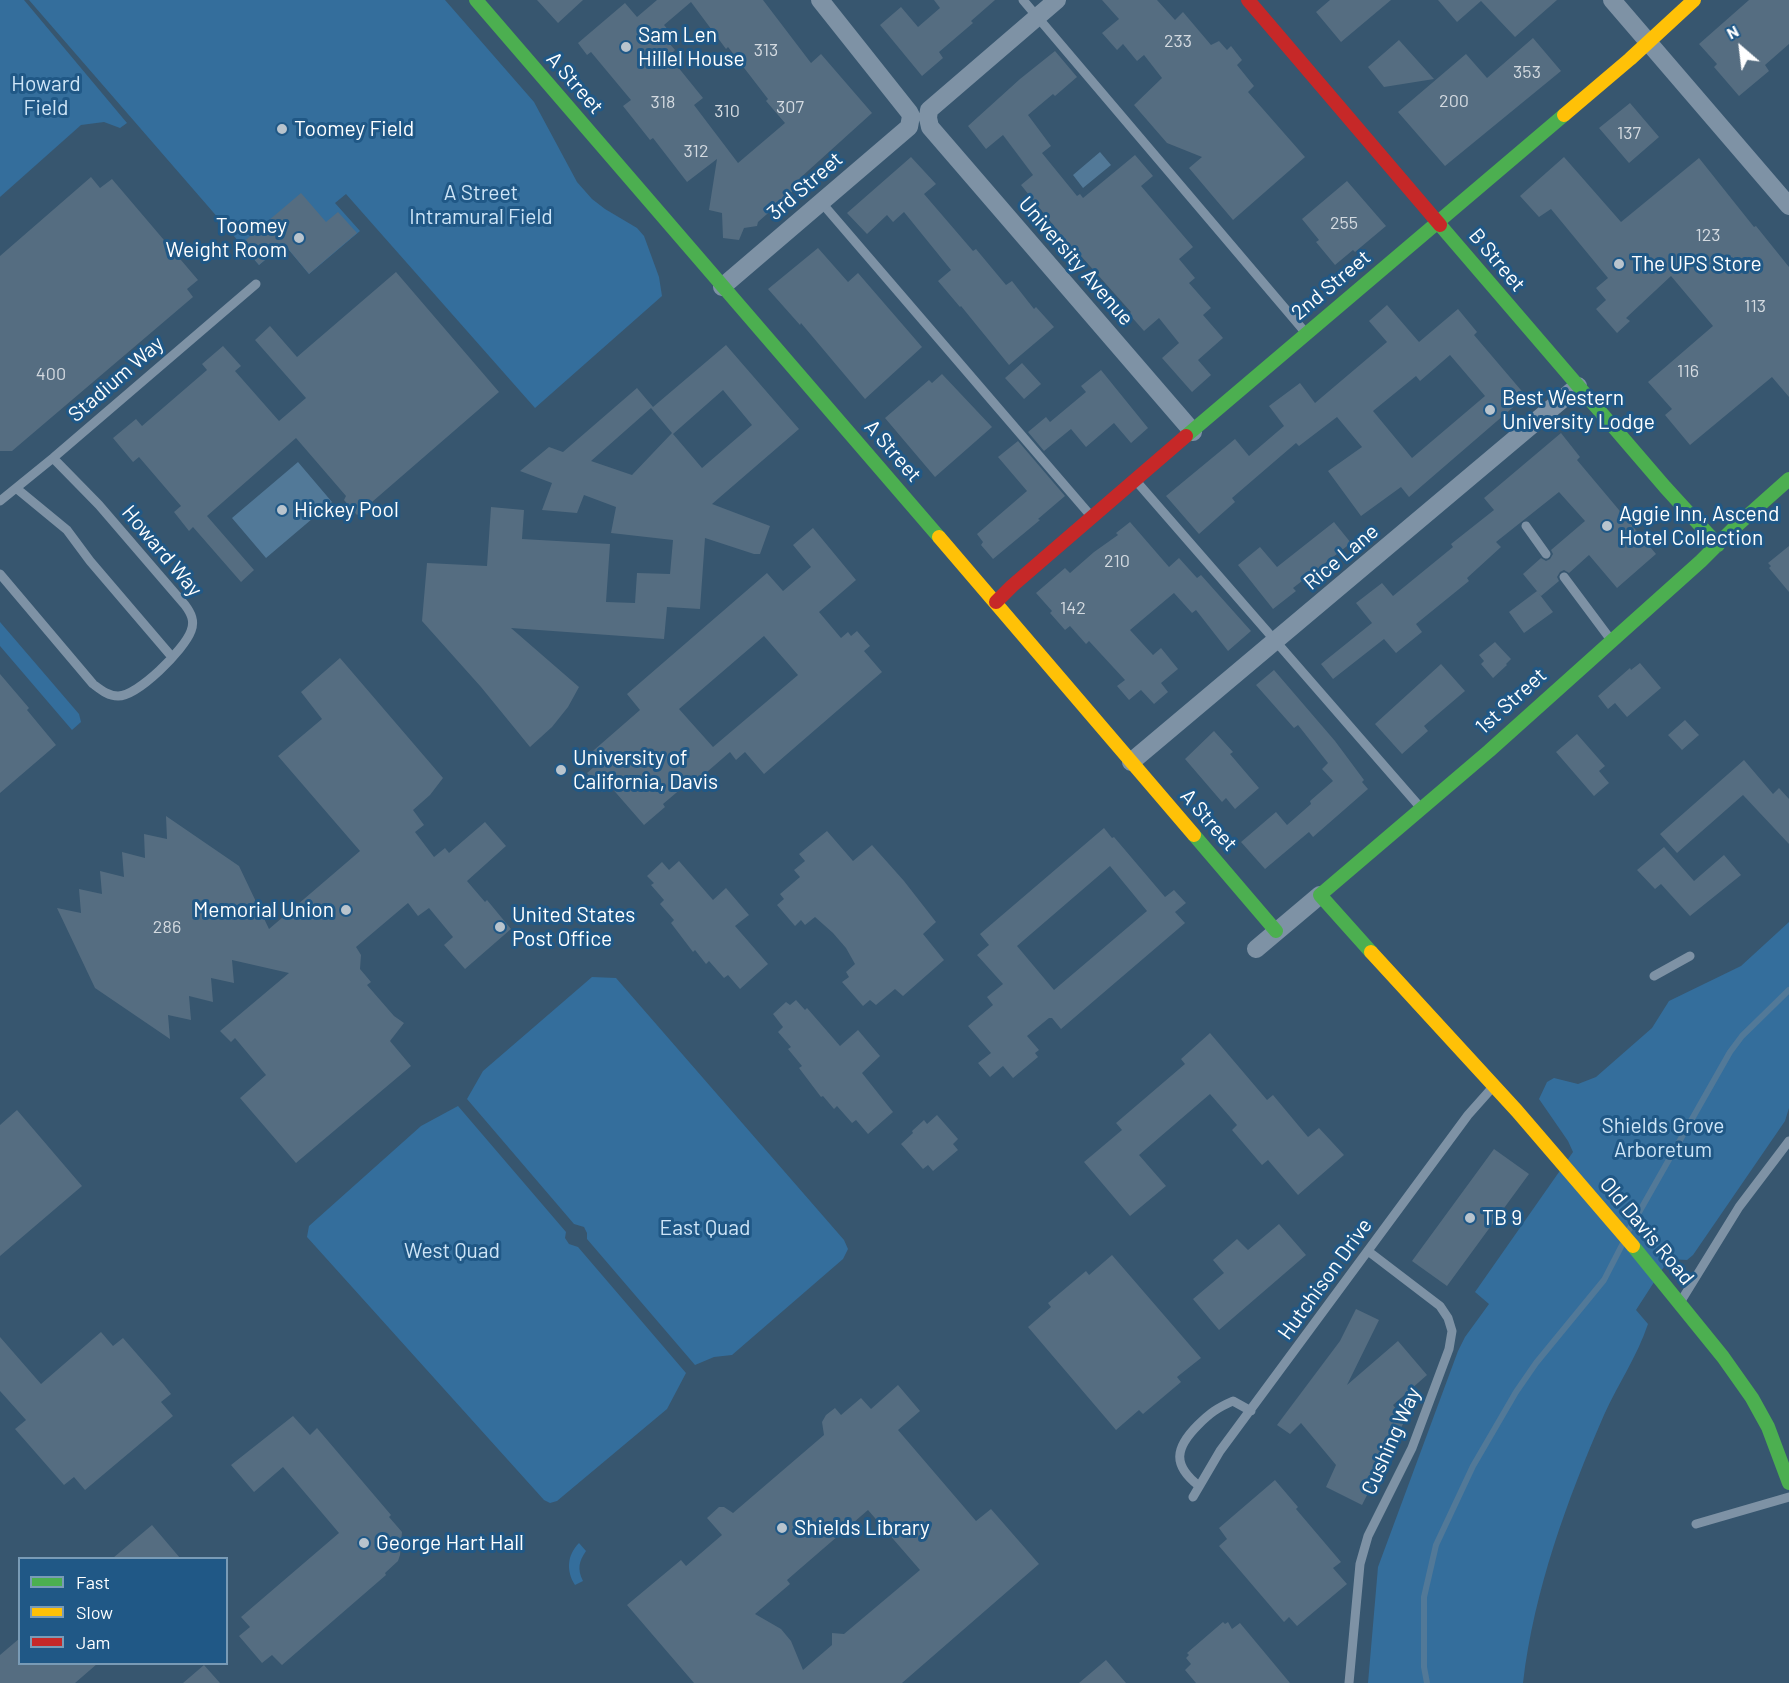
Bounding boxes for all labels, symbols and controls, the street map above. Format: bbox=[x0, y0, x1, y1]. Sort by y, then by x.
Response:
north arrow bbox=[1711, 18, 1771, 78]
text: N bbox=[1723, 21, 1741, 43]
place label: Sam Len Hillel House bbox=[638, 22, 745, 72]
house number: 233 bbox=[1164, 30, 1192, 52]
house number: 313 bbox=[754, 39, 778, 61]
marker: Sam Len Hillel House bbox=[619, 40, 633, 54]
street label: A Street bbox=[541, 47, 609, 119]
house number: 353 bbox=[1513, 61, 1541, 83]
park label: Howard Field bbox=[11, 71, 81, 121]
house number: 200 bbox=[1439, 90, 1469, 112]
house number: 318 bbox=[651, 91, 675, 113]
house number: 307 bbox=[776, 96, 804, 118]
house number: 310 bbox=[714, 100, 740, 122]
place label: Toomey Field bbox=[294, 116, 414, 142]
marker: Toomey Field bbox=[275, 122, 289, 136]
house number: 137 bbox=[1617, 122, 1641, 144]
house number: 312 bbox=[683, 140, 709, 162]
street label: 3rd Street bbox=[762, 147, 848, 225]
park label: A Street Intramural Field bbox=[409, 180, 553, 230]
street label: University Avenue bbox=[1013, 191, 1139, 331]
house number: 255 bbox=[1330, 212, 1358, 234]
place label: Toomey Weight Room bbox=[166, 213, 287, 263]
street label: B Street bbox=[1463, 223, 1531, 297]
house number: 123 bbox=[1695, 224, 1721, 246]
marker: Toomey Weight Room bbox=[292, 231, 306, 245]
street label: 2nd Street bbox=[1286, 245, 1376, 325]
place label: The UPS Store bbox=[1631, 251, 1762, 277]
marker: The UPS Store bbox=[1612, 257, 1626, 271]
house number: 113 bbox=[1744, 295, 1766, 317]
street label: Stadium Way bbox=[63, 331, 169, 427]
house number: 116 bbox=[1677, 360, 1699, 382]
house number: 400 bbox=[36, 363, 66, 385]
place label: Best Western University Lodge bbox=[1502, 385, 1655, 435]
marker: Best Western University Lodge bbox=[1483, 403, 1497, 417]
street label: A Street bbox=[859, 415, 927, 487]
place label: Hickey Pool bbox=[294, 497, 399, 523]
street label: Howard Way bbox=[117, 500, 207, 602]
place label: Aggie Inn, Ascend Hotel Collection bbox=[1619, 501, 1779, 551]
marker: Hickey Pool bbox=[275, 503, 289, 517]
street label: Rice Lane bbox=[1299, 519, 1383, 595]
marker: Aggie Inn, Ascend Hotel Collection bbox=[1600, 519, 1614, 533]
house number: 210 bbox=[1104, 550, 1130, 572]
house number: 142 bbox=[1060, 597, 1086, 619]
street label: 1st Street bbox=[1470, 663, 1552, 739]
place label: University of California, Davis bbox=[573, 745, 718, 795]
marker: University of California, Davis bbox=[554, 763, 568, 777]
street label: A Street bbox=[1175, 784, 1243, 856]
place label: Memorial Union bbox=[193, 897, 334, 923]
place label: United States Post Office bbox=[512, 902, 635, 952]
marker: Memorial Union bbox=[339, 903, 353, 917]
house number: 286 bbox=[153, 916, 181, 938]
marker: United States Post Office bbox=[493, 920, 507, 934]
park label: Shields Grove Arboretum bbox=[1602, 1113, 1724, 1163]
street label: Old Davis Road bbox=[1595, 1172, 1699, 1290]
place label: TB 9 bbox=[1482, 1205, 1522, 1231]
marker: TB 9 bbox=[1463, 1211, 1477, 1225]
street label: Hutchison Drive bbox=[1273, 1213, 1377, 1345]
park label: East Quad bbox=[660, 1215, 750, 1241]
park label: West Quad bbox=[404, 1238, 500, 1264]
street label: Cushing Way bbox=[1356, 1383, 1426, 1499]
place label: Shields Library bbox=[794, 1515, 930, 1541]
marker: Shields Library bbox=[775, 1521, 789, 1535]
place label: George Hart Hall bbox=[376, 1530, 524, 1556]
marker: George Hart Hall bbox=[357, 1536, 371, 1550]
legend bbox=[18, 1557, 228, 1665]
text: Fast bbox=[76, 1571, 110, 1593]
text: Slow bbox=[76, 1601, 113, 1623]
text: Jam bbox=[76, 1631, 110, 1653]

